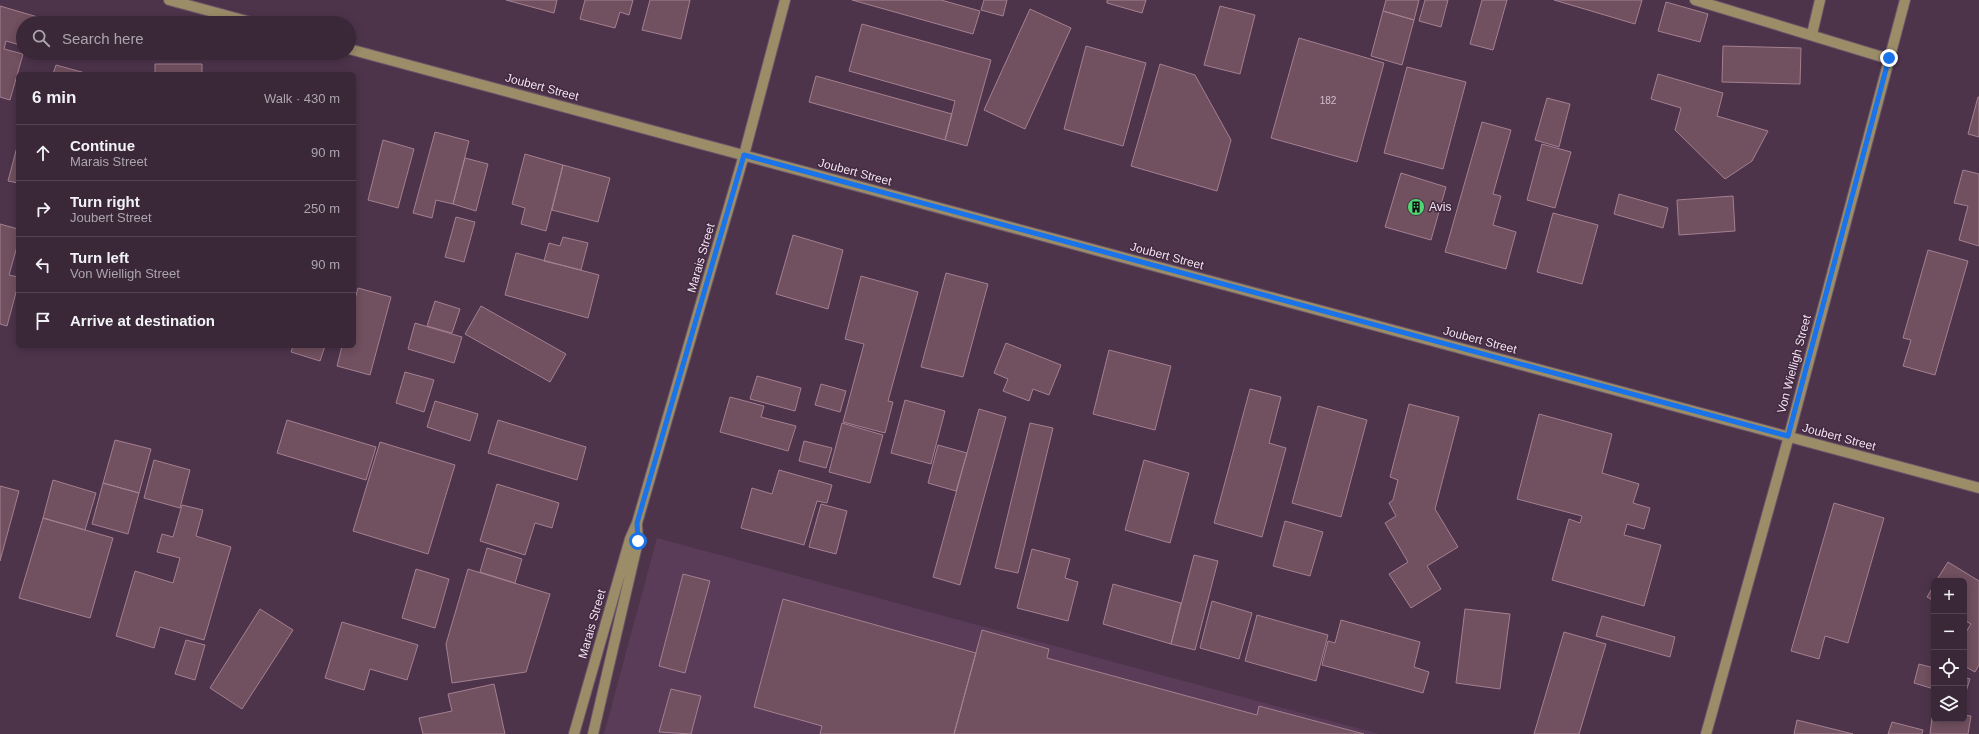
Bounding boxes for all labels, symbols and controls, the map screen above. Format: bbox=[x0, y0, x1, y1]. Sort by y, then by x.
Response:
search box bbox=[16, 16, 356, 60]
icon: search bbox=[30, 27, 52, 49]
text: Search here bbox=[62, 30, 144, 47]
route end bbox=[1880, 49, 1898, 67]
street label: Joubert Street bbox=[504, 70, 581, 104]
text: 6 min bbox=[32, 88, 76, 107]
text: Walk · 430 m bbox=[264, 91, 340, 106]
house number: 182 bbox=[1320, 95, 1337, 106]
text: Continue bbox=[70, 137, 135, 154]
icon: ahead bbox=[32, 142, 54, 164]
text: 90 m bbox=[311, 145, 340, 160]
text: Marais Street bbox=[70, 154, 147, 169]
street label: Joubert Street bbox=[817, 155, 894, 189]
text: Turn right bbox=[70, 193, 140, 210]
building icon: Avis bbox=[1406, 197, 1426, 217]
icon: right bbox=[32, 198, 54, 220]
place label: Avis bbox=[1429, 200, 1451, 214]
text: 250 m bbox=[304, 201, 340, 216]
text: Joubert Street bbox=[70, 210, 152, 225]
street label: Marais Street bbox=[684, 221, 718, 294]
street label: Joubert Street bbox=[1129, 239, 1206, 273]
text: Turn left bbox=[70, 249, 129, 266]
icon: left bbox=[32, 254, 54, 276]
text: 90 m bbox=[311, 257, 340, 272]
text: Von Wielligh Street bbox=[70, 266, 180, 281]
icon: arrive bbox=[32, 310, 54, 332]
text: Arrive at destination bbox=[70, 312, 215, 329]
street label: Von Wielligh Street bbox=[1774, 313, 1814, 415]
street label: Joubert Street bbox=[1442, 323, 1519, 357]
street label: Joubert Street bbox=[1801, 420, 1878, 454]
route start bbox=[629, 532, 647, 550]
map controls bbox=[1931, 578, 1967, 722]
button: + bbox=[1931, 578, 1967, 614]
street label: Marais Street bbox=[575, 587, 609, 660]
button: − bbox=[1931, 614, 1967, 650]
button: locate bbox=[1931, 650, 1967, 686]
button: layers bbox=[1931, 686, 1967, 722]

